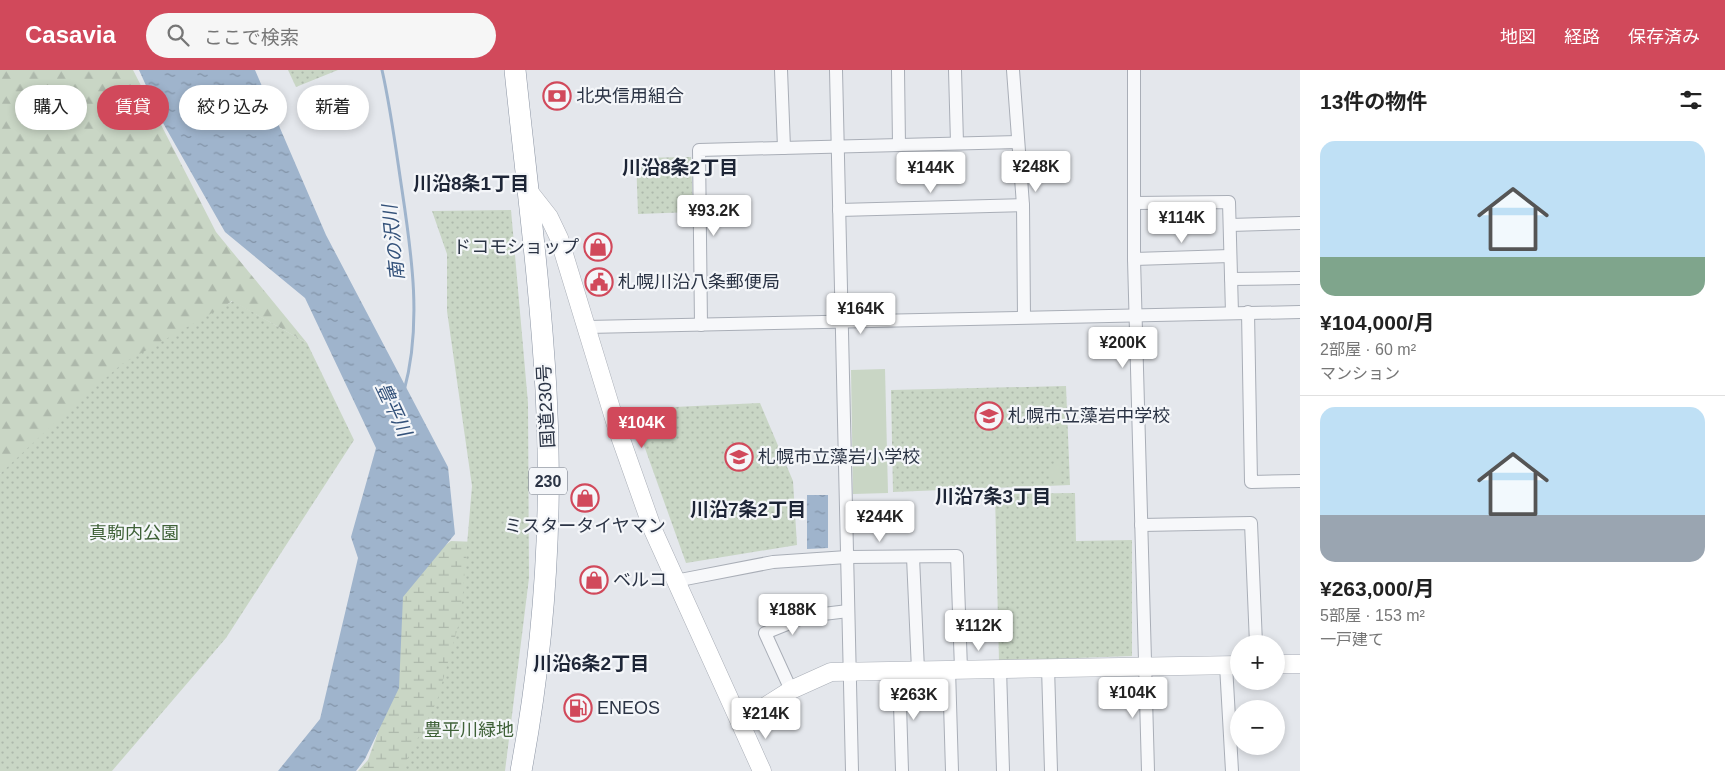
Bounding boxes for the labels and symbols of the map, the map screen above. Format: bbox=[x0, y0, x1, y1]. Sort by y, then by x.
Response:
bank icon: 北央信用組合 bbox=[542, 81, 572, 111]
place label: 北央信用組合 bbox=[576, 86, 684, 106]
pin: ¥248K bbox=[1001, 150, 1071, 193]
pin: ¥144K bbox=[896, 152, 966, 194]
district label: 川沿8条2丁目 bbox=[622, 157, 738, 178]
district label: 川沿8条1丁目 bbox=[413, 173, 529, 194]
pin: ¥93.2K bbox=[673, 194, 755, 237]
water label: 南の沢川 bbox=[379, 202, 408, 282]
pin: ¥114K bbox=[1147, 202, 1217, 244]
shop icon: ドコモショップ bbox=[583, 232, 613, 262]
place label: ドコモショップ bbox=[453, 237, 579, 257]
public building icon: 札幌川沿八条郵便局 bbox=[584, 267, 614, 297]
place label: 札幌川沿八条郵便局 bbox=[618, 272, 780, 292]
pin: ¥164K bbox=[826, 292, 896, 335]
pin: ¥200K bbox=[1088, 326, 1158, 369]
street label: 国道230号 bbox=[534, 364, 558, 448]
water label: 豊平川 bbox=[372, 379, 416, 441]
school or university icon: 札幌市立藻岩中学校 bbox=[974, 401, 1004, 431]
pin: ¥104K bbox=[607, 406, 677, 449]
place label: 札幌市立藻岩中学校 bbox=[1008, 406, 1170, 426]
school or university icon: 札幌市立藻岩小学校 bbox=[724, 442, 754, 472]
place label: 札幌市立藻岩小学校 bbox=[758, 447, 920, 467]
road number: 230 bbox=[529, 468, 567, 494]
shop icon: ミスタータイヤマン bbox=[570, 483, 600, 513]
district label: 川沿7条3丁目 bbox=[935, 486, 1051, 507]
district label: 川沿7条2丁目 bbox=[690, 499, 806, 520]
pin: ¥244K bbox=[845, 500, 915, 543]
place label: ミスタータイヤマン bbox=[504, 516, 666, 536]
park label: 真駒内公園 bbox=[89, 523, 179, 543]
shop icon: ベルコ bbox=[579, 565, 609, 595]
place label: ベルコ bbox=[613, 570, 667, 590]
pin: ¥188K bbox=[758, 594, 828, 636]
pin: ¥112K bbox=[944, 610, 1014, 652]
district label: 川沿6条2丁目 bbox=[533, 653, 649, 674]
pin: ¥104K bbox=[1098, 676, 1168, 719]
pin: ¥263K bbox=[879, 678, 949, 721]
fuel station icon: ENEOS bbox=[563, 693, 593, 723]
place label: ENEOS bbox=[597, 698, 660, 718]
pin: ¥214K bbox=[731, 698, 801, 740]
park label: 豊平川緑地 bbox=[424, 720, 514, 740]

